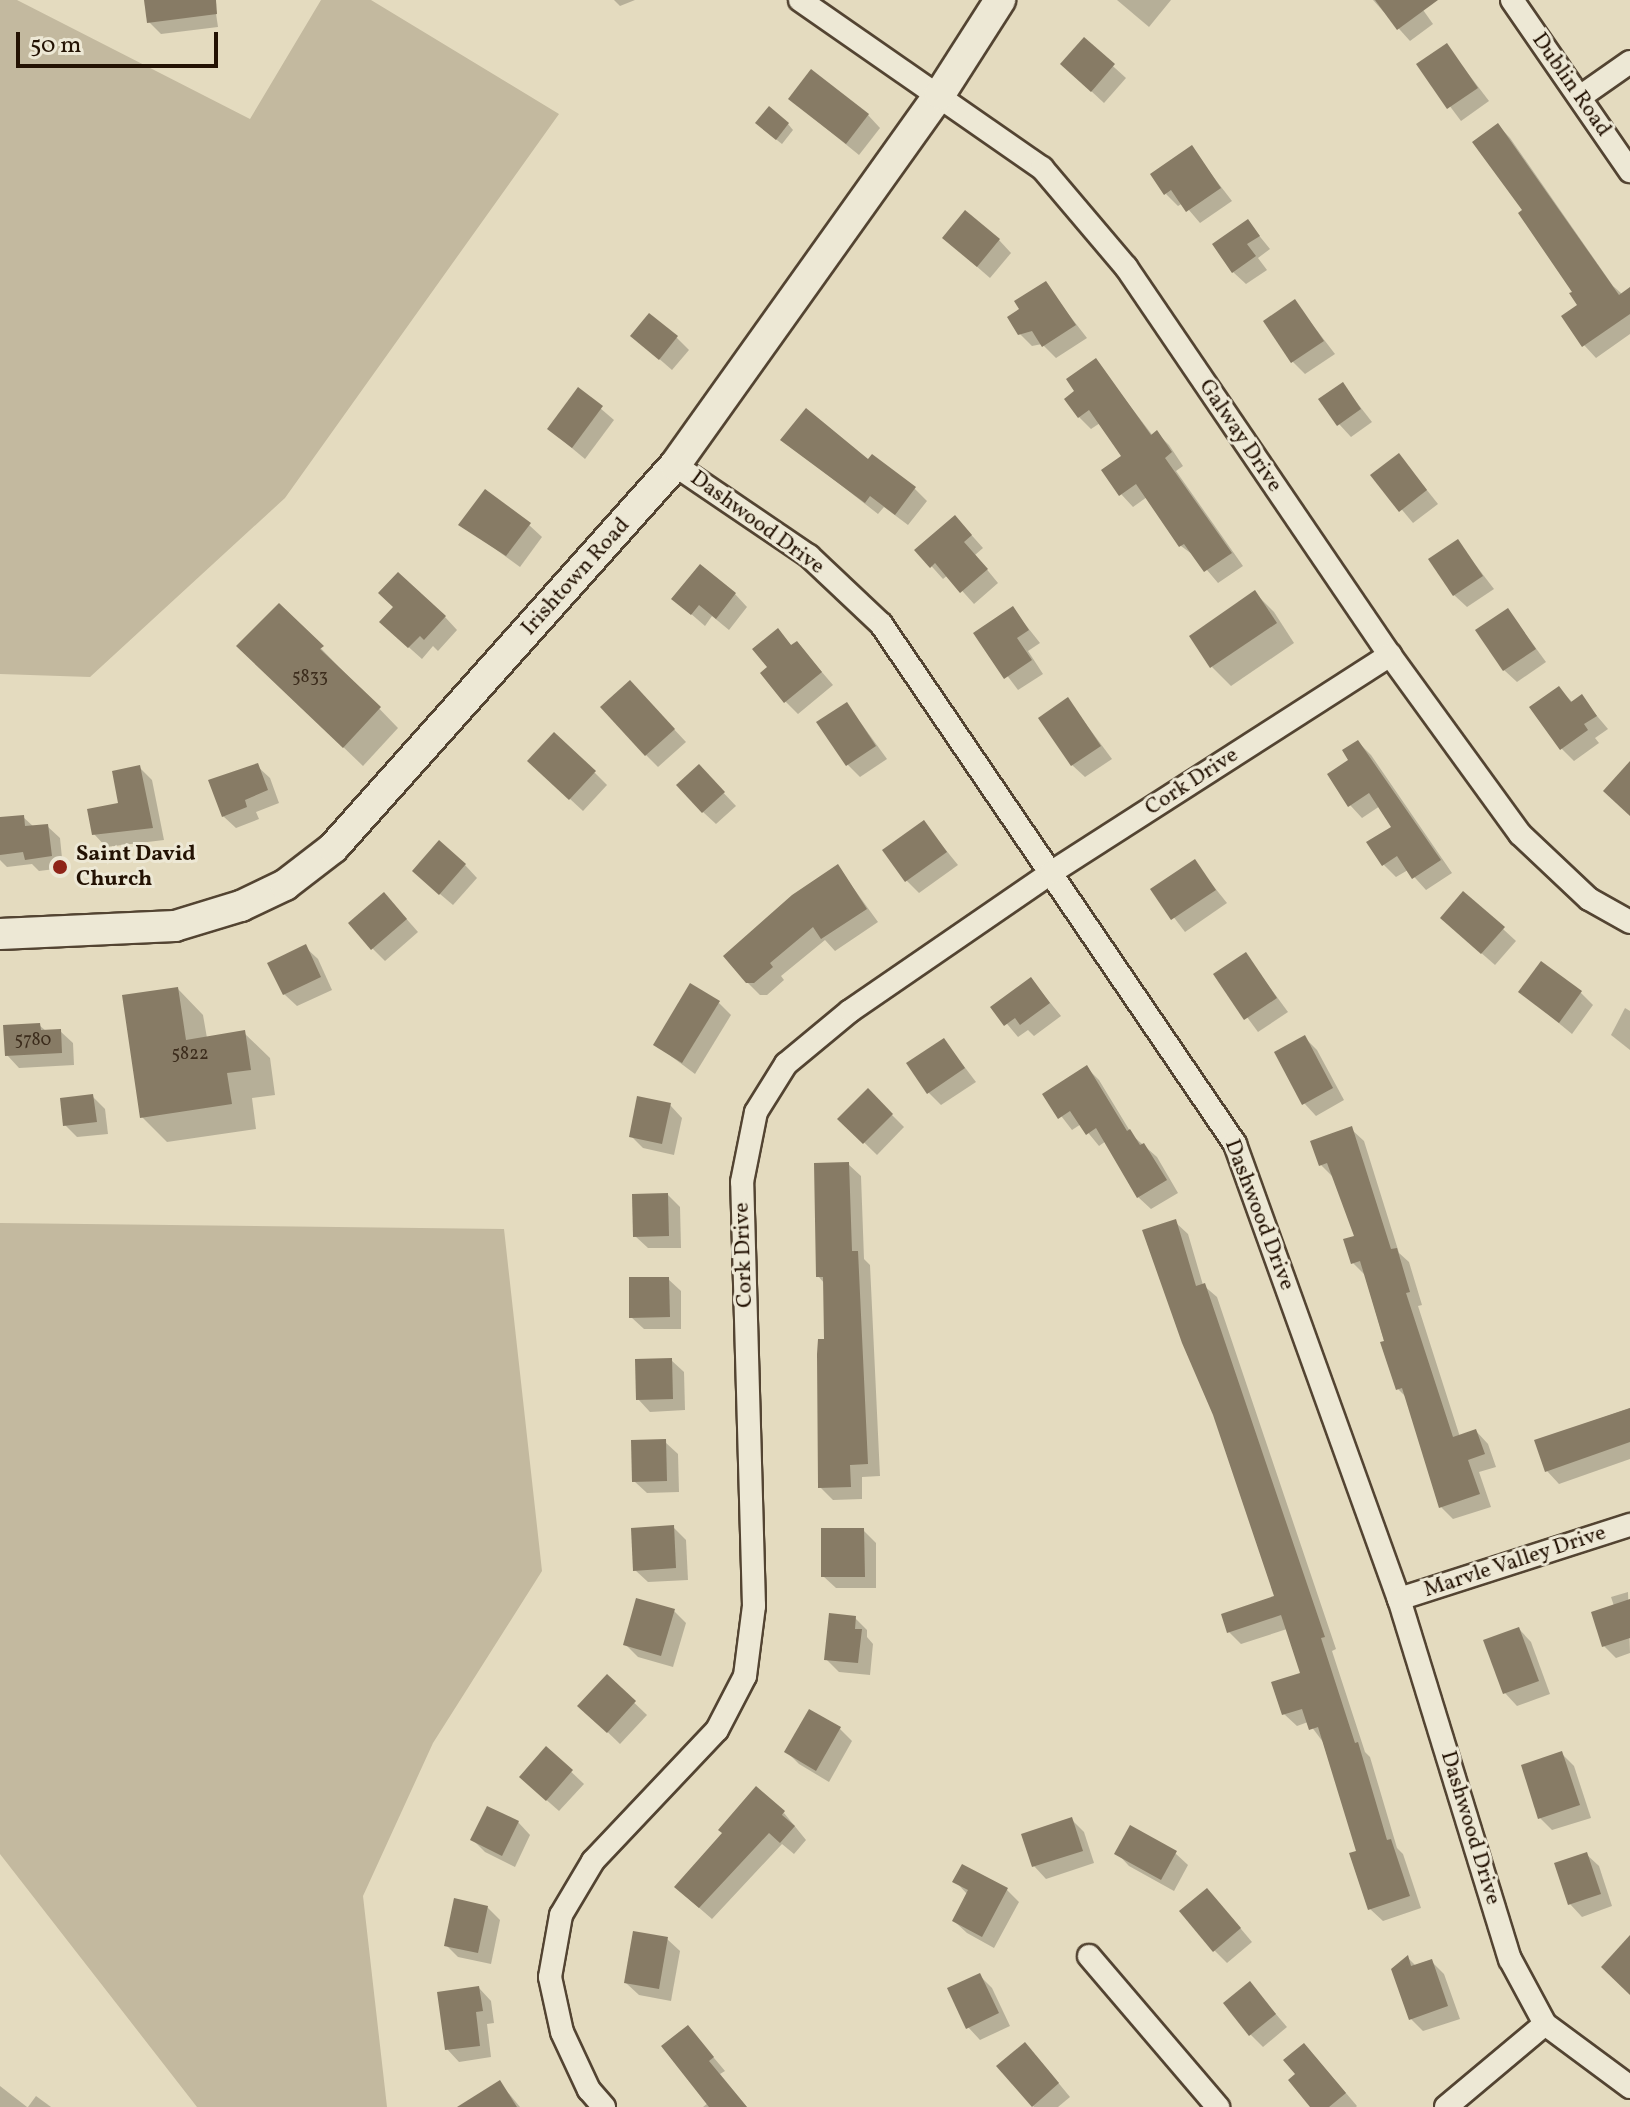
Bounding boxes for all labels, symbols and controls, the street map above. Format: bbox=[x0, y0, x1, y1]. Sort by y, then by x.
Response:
scale bar bbox=[20, 16, 222, 66]
street label: Dublin Road bbox=[1526, 28, 1616, 142]
text: 50 m bbox=[30, 29, 82, 63]
street label: Galway Drive bbox=[1192, 374, 1288, 498]
street label: Dashwood Drive bbox=[685, 465, 829, 581]
street label: Irishtown Road bbox=[516, 513, 636, 641]
house number: 5833 bbox=[292, 667, 328, 689]
street label: Cork Drive bbox=[1141, 742, 1243, 822]
place label: Saint David Church bbox=[76, 841, 196, 892]
marker: Saint David Church bbox=[51, 858, 69, 876]
house number: 5780 bbox=[15, 1030, 51, 1052]
house number: 5822 bbox=[171, 1044, 209, 1066]
street label: Dashwood Drive bbox=[1218, 1136, 1300, 1294]
street label: Cork Drive bbox=[729, 1202, 759, 1308]
street label: Marvle Valley Drive bbox=[1420, 1520, 1610, 1604]
street label: Dashwood Drive bbox=[1434, 1748, 1506, 1908]

